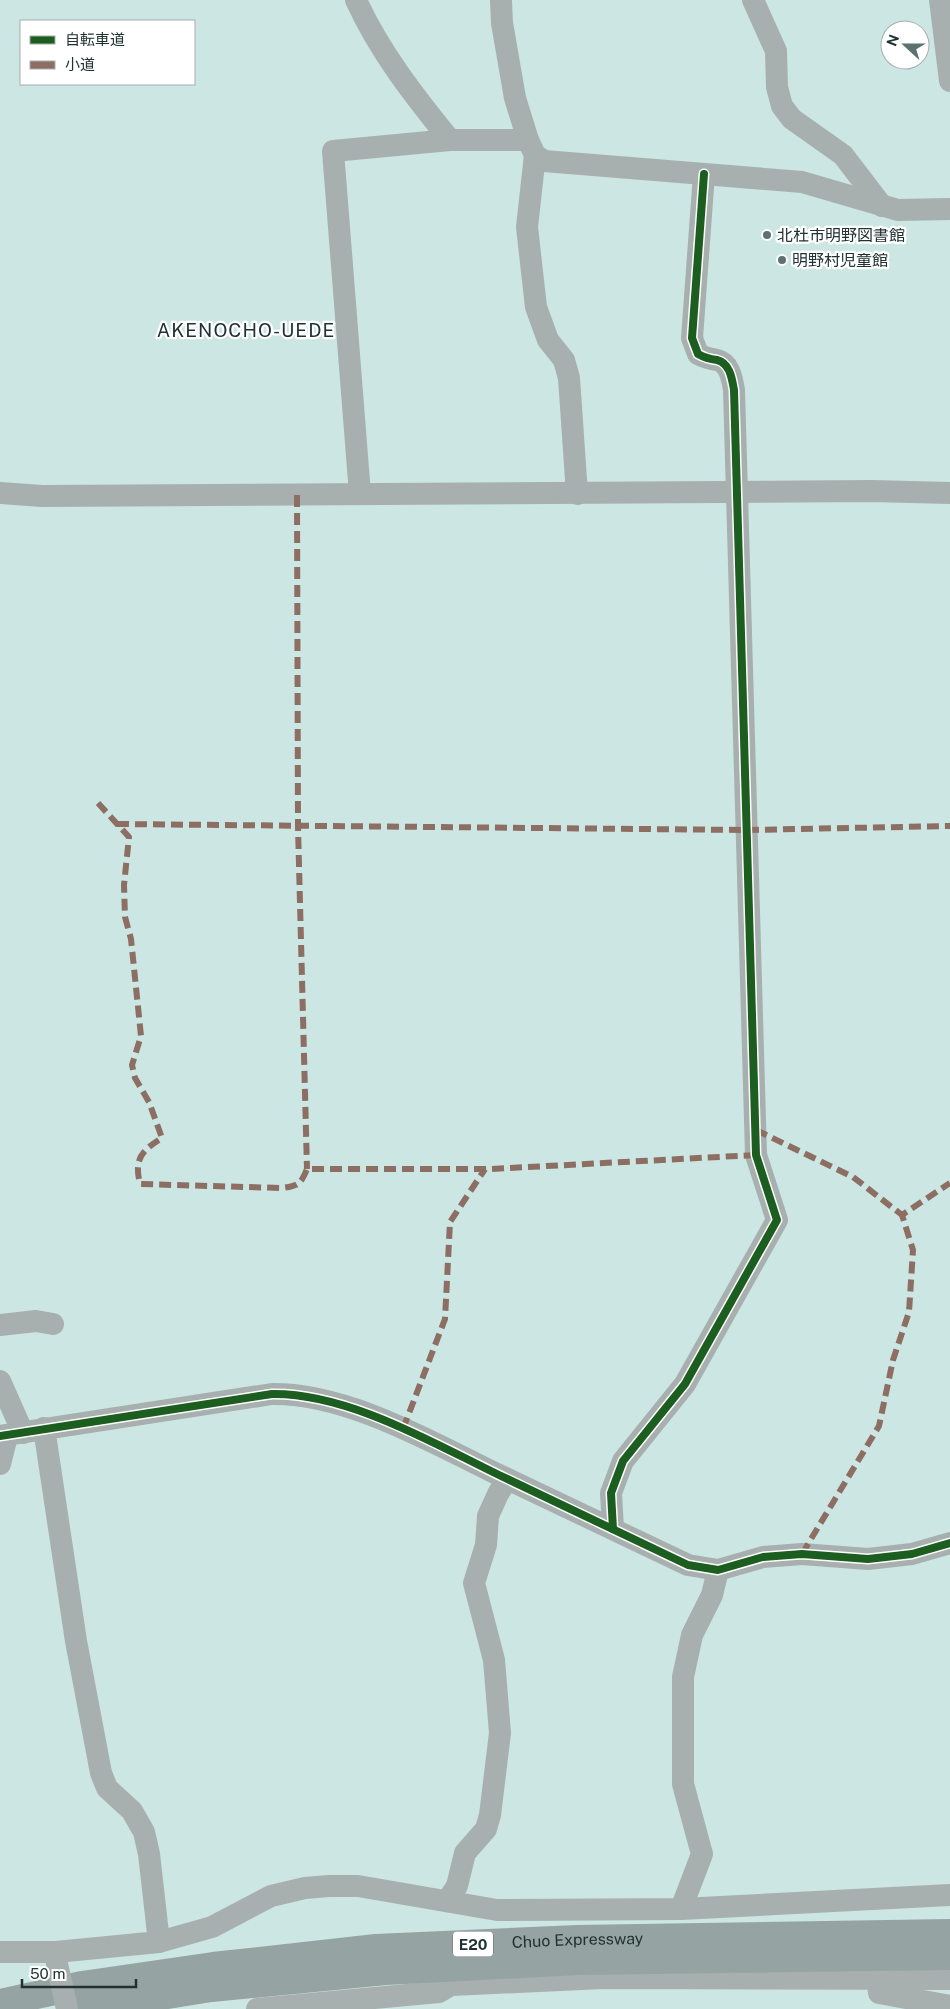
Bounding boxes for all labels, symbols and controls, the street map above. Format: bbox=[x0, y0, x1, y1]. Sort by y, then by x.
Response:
legend bbox=[20, 20, 195, 85]
north arrow bbox=[880, 20, 930, 70]
text: 自転車道 bbox=[65, 31, 125, 48]
text: N bbox=[883, 32, 902, 48]
text: 小道 bbox=[65, 56, 95, 73]
place label: 北杜市明野図書館 bbox=[777, 226, 905, 245]
marker: 北杜市明野図書館 bbox=[761, 229, 773, 241]
place label: 明野村児童館 bbox=[792, 251, 888, 270]
marker: 明野村児童館 bbox=[776, 254, 788, 266]
district label: AKENOCHO-UEDE bbox=[157, 319, 335, 341]
street label: Chuo Expressway bbox=[511, 1928, 644, 1951]
road number: E20 bbox=[453, 1932, 493, 1956]
scale bar bbox=[22, 1956, 136, 1988]
text: 50 m bbox=[30, 1965, 65, 1982]

